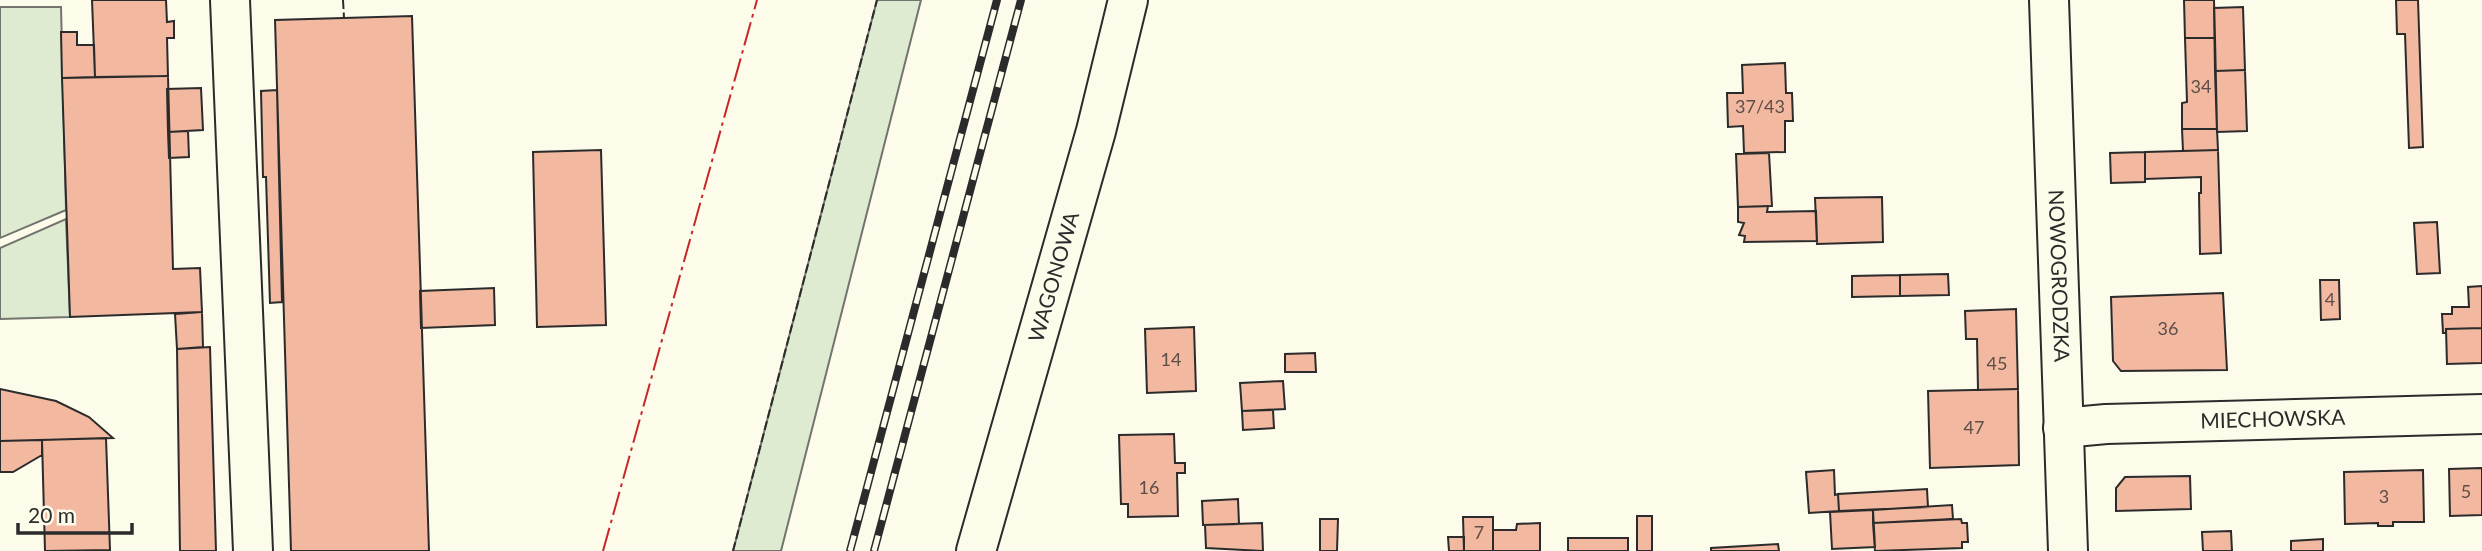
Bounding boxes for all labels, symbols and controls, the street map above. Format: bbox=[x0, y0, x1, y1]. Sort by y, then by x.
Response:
house number: 34 bbox=[2191, 75, 2211, 97]
house number: 37/43 bbox=[1735, 95, 1785, 117]
street label: NOWOGRODZKA bbox=[2045, 189, 2076, 363]
street label: WAGONOWA bbox=[1022, 208, 1084, 345]
house number: 4 bbox=[2325, 288, 2335, 310]
house number: 36 bbox=[2158, 317, 2178, 339]
house number: 14 bbox=[1161, 348, 1181, 370]
house number: 45 bbox=[1987, 352, 2007, 374]
street label: MIECHOWSKA bbox=[2200, 404, 2346, 432]
house number: 47 bbox=[1964, 416, 1984, 438]
house number: 16 bbox=[1139, 476, 1159, 498]
house number: 5 bbox=[2461, 480, 2471, 502]
house number: 3 bbox=[2379, 485, 2389, 507]
scale bar bbox=[18, 491, 131, 536]
text: 20 m bbox=[28, 502, 75, 527]
house number: 7 bbox=[1474, 521, 1484, 543]

